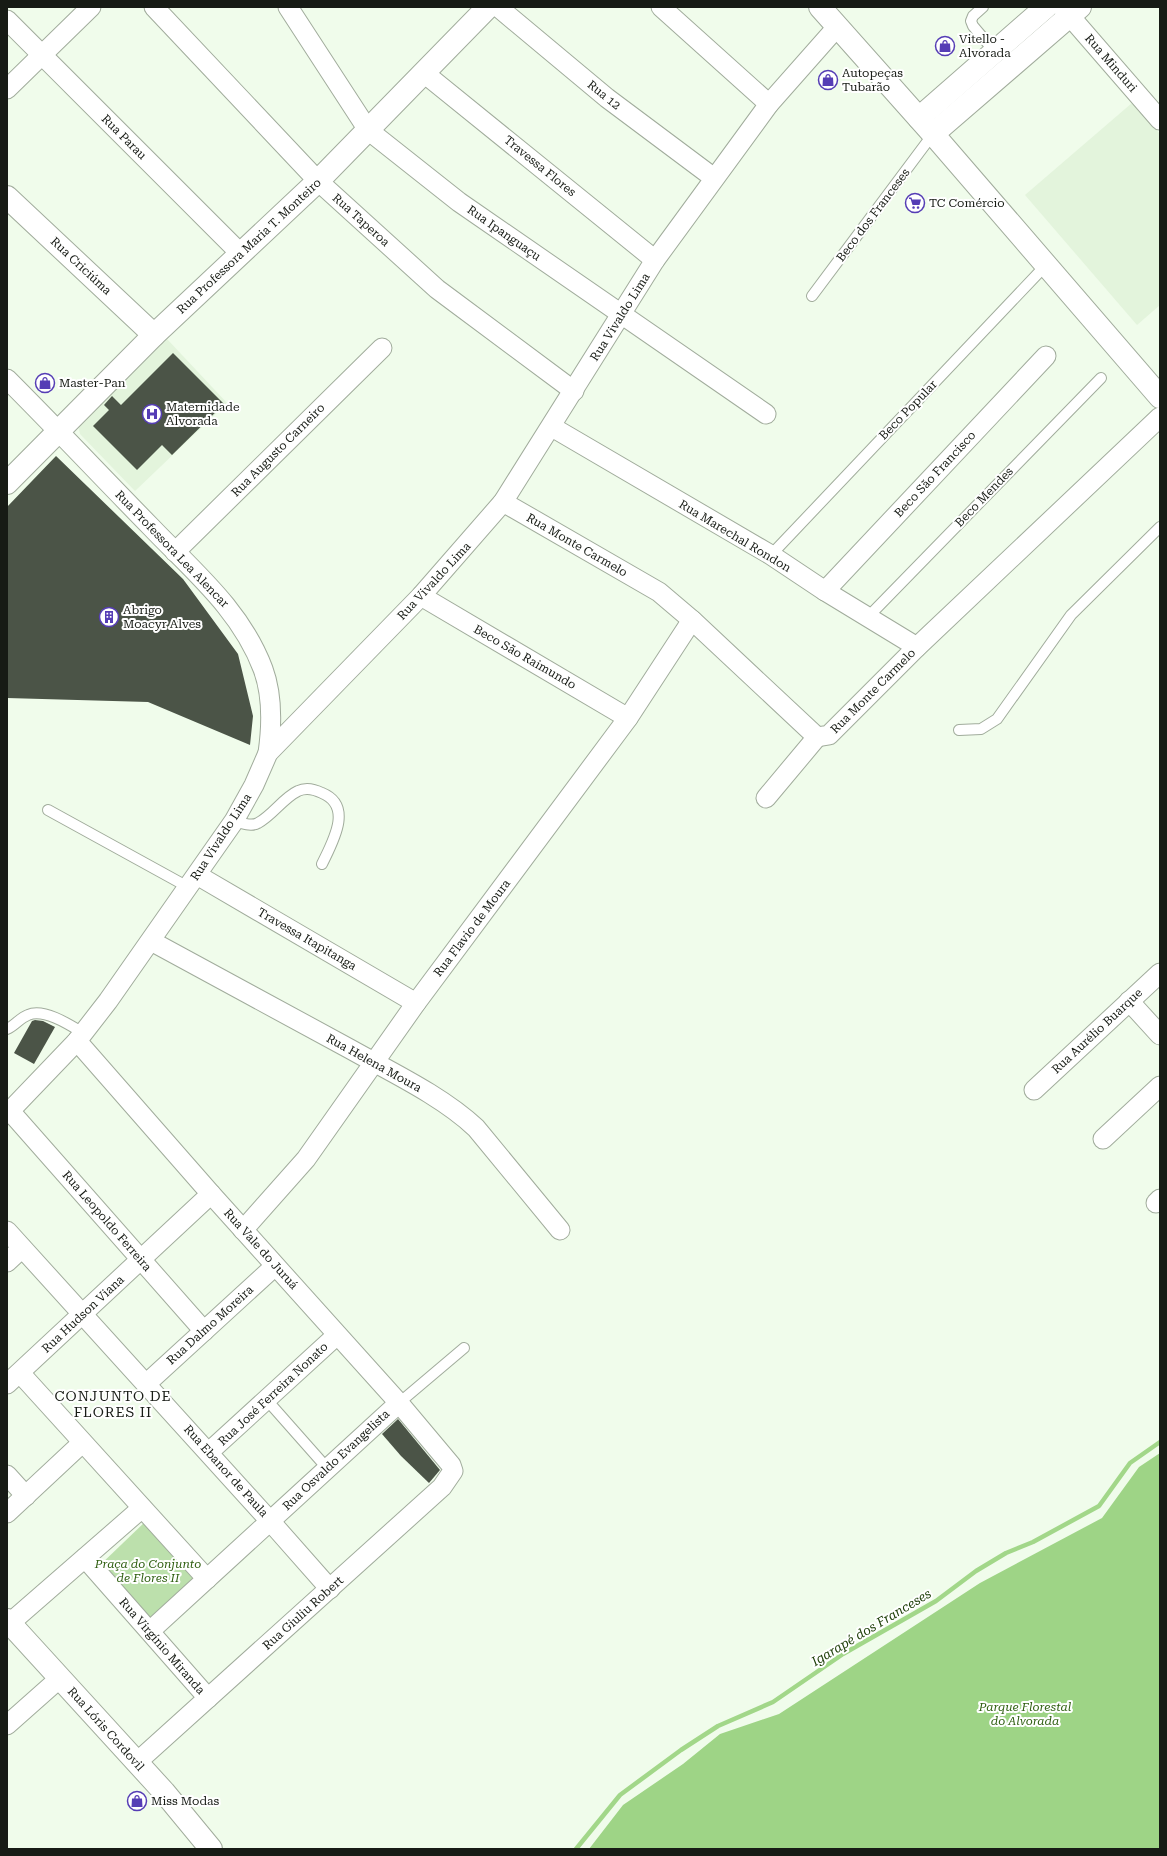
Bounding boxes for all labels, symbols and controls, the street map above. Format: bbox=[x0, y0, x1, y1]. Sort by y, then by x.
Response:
street label: Rua Minduri bbox=[1082, 31, 1140, 95]
place label: Vitello - Alvorada bbox=[959, 32, 1011, 60]
shop icon: Vitello - Alvorada bbox=[934, 35, 956, 57]
place label: Autopeças Tubarão bbox=[842, 66, 903, 94]
shop icon: Autopeças Tubarão bbox=[817, 69, 839, 91]
street label: Rua 12 bbox=[585, 77, 624, 113]
street label: Rua Parau bbox=[99, 112, 150, 163]
street label: Travessa Flores bbox=[501, 133, 579, 199]
street label: Beco dos Franceses bbox=[833, 165, 913, 264]
street label: Rua Professora Maria T. Monteiro bbox=[174, 175, 324, 317]
street label: Rua Taperoa bbox=[330, 191, 393, 250]
supermarket icon: TC Comércio bbox=[904, 192, 926, 214]
place label: TC Comércio bbox=[929, 196, 1005, 210]
street label: Rua Ipanguaçu bbox=[465, 202, 544, 264]
street label: Rua Criciúma bbox=[48, 234, 115, 298]
street label: Rua Vivaldo Lima bbox=[587, 270, 653, 364]
shop icon: Master-Pan bbox=[34, 372, 56, 394]
place label: Master-Pan bbox=[59, 376, 126, 390]
street label: Beco Popular bbox=[876, 377, 940, 443]
place label: Maternidade Alvorada bbox=[166, 400, 240, 428]
street label: Rua Augusto Carneiro bbox=[228, 400, 328, 500]
hospital icon: Maternidade Alvorada bbox=[141, 403, 163, 425]
street label: Beco São Francisco bbox=[891, 428, 979, 520]
street label: Beco Mendes bbox=[952, 464, 1016, 530]
street label: Rua Professora Lea Alencar bbox=[112, 488, 232, 611]
street label: Rua Marechal Rondon bbox=[676, 497, 794, 575]
street label: Rua Monte Carmelo bbox=[524, 510, 630, 580]
street label: Rua Vivaldo Lima bbox=[394, 539, 474, 623]
place label: Abrigo Moacyr Alves bbox=[123, 603, 201, 631]
building icon: Abrigo Moacyr Alves bbox=[98, 606, 120, 628]
street label: Beco São Raimundo bbox=[471, 622, 579, 692]
street label: Rua Monte Carmelo bbox=[828, 646, 918, 736]
street label: Rua Vivaldo Lima bbox=[188, 790, 255, 883]
street label: Rua Flavio de Moura bbox=[431, 876, 513, 979]
street label: Travessa Itapitanga bbox=[255, 905, 359, 973]
street label: Rua Aurélio Buarque bbox=[1049, 985, 1145, 1077]
street label: Rua Helena Moura bbox=[324, 1031, 424, 1095]
street label: Rua Leopoldo Ferreira bbox=[60, 1168, 155, 1274]
street label: Rua Vale do Juruá bbox=[221, 1206, 301, 1293]
street label: Rua Hudson Viana bbox=[39, 1272, 127, 1356]
street label: Rua Dalmo Moreira bbox=[164, 1282, 256, 1367]
street label: Rua José Ferreira Nonato bbox=[215, 1339, 331, 1449]
district label: CONJUNTO DE FLORES II bbox=[55, 1388, 171, 1420]
street label: Rua Osvaldo Evangelista bbox=[280, 1406, 393, 1513]
street label: Rua Ebanor de Paula bbox=[181, 1422, 271, 1520]
park label: Praça do Conjunto de Flores II bbox=[94, 1557, 201, 1585]
street label: Rua Giuliu Robert bbox=[260, 1573, 346, 1653]
water label: Igarapé dos Franceses bbox=[808, 1586, 934, 1670]
street label: Rua Virgínio Miranda bbox=[116, 1595, 208, 1697]
street label: Rua Lóris Cordovil bbox=[65, 1684, 147, 1774]
park label: Parque Florestal do Alvorada bbox=[978, 1700, 1072, 1728]
shop icon: Miss Modas bbox=[126, 1790, 148, 1812]
place label: Miss Modas bbox=[151, 1794, 220, 1808]

